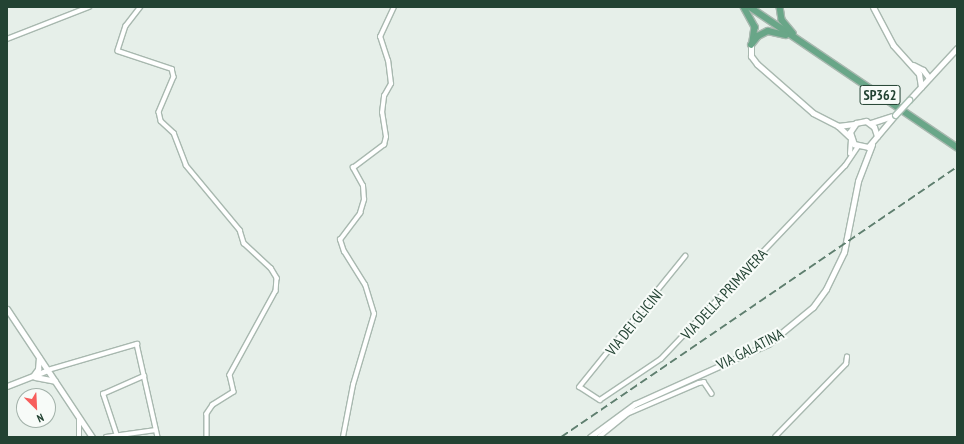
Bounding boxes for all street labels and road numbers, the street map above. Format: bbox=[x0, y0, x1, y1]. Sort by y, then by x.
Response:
road number: SP362 bbox=[859, 83, 901, 107]
street label: VIA DELLA PRIMAVERA bbox=[677, 244, 771, 344]
street label: VIA DEI GLICINI bbox=[602, 285, 666, 359]
street label: VIA GALATINA bbox=[713, 324, 787, 374]

